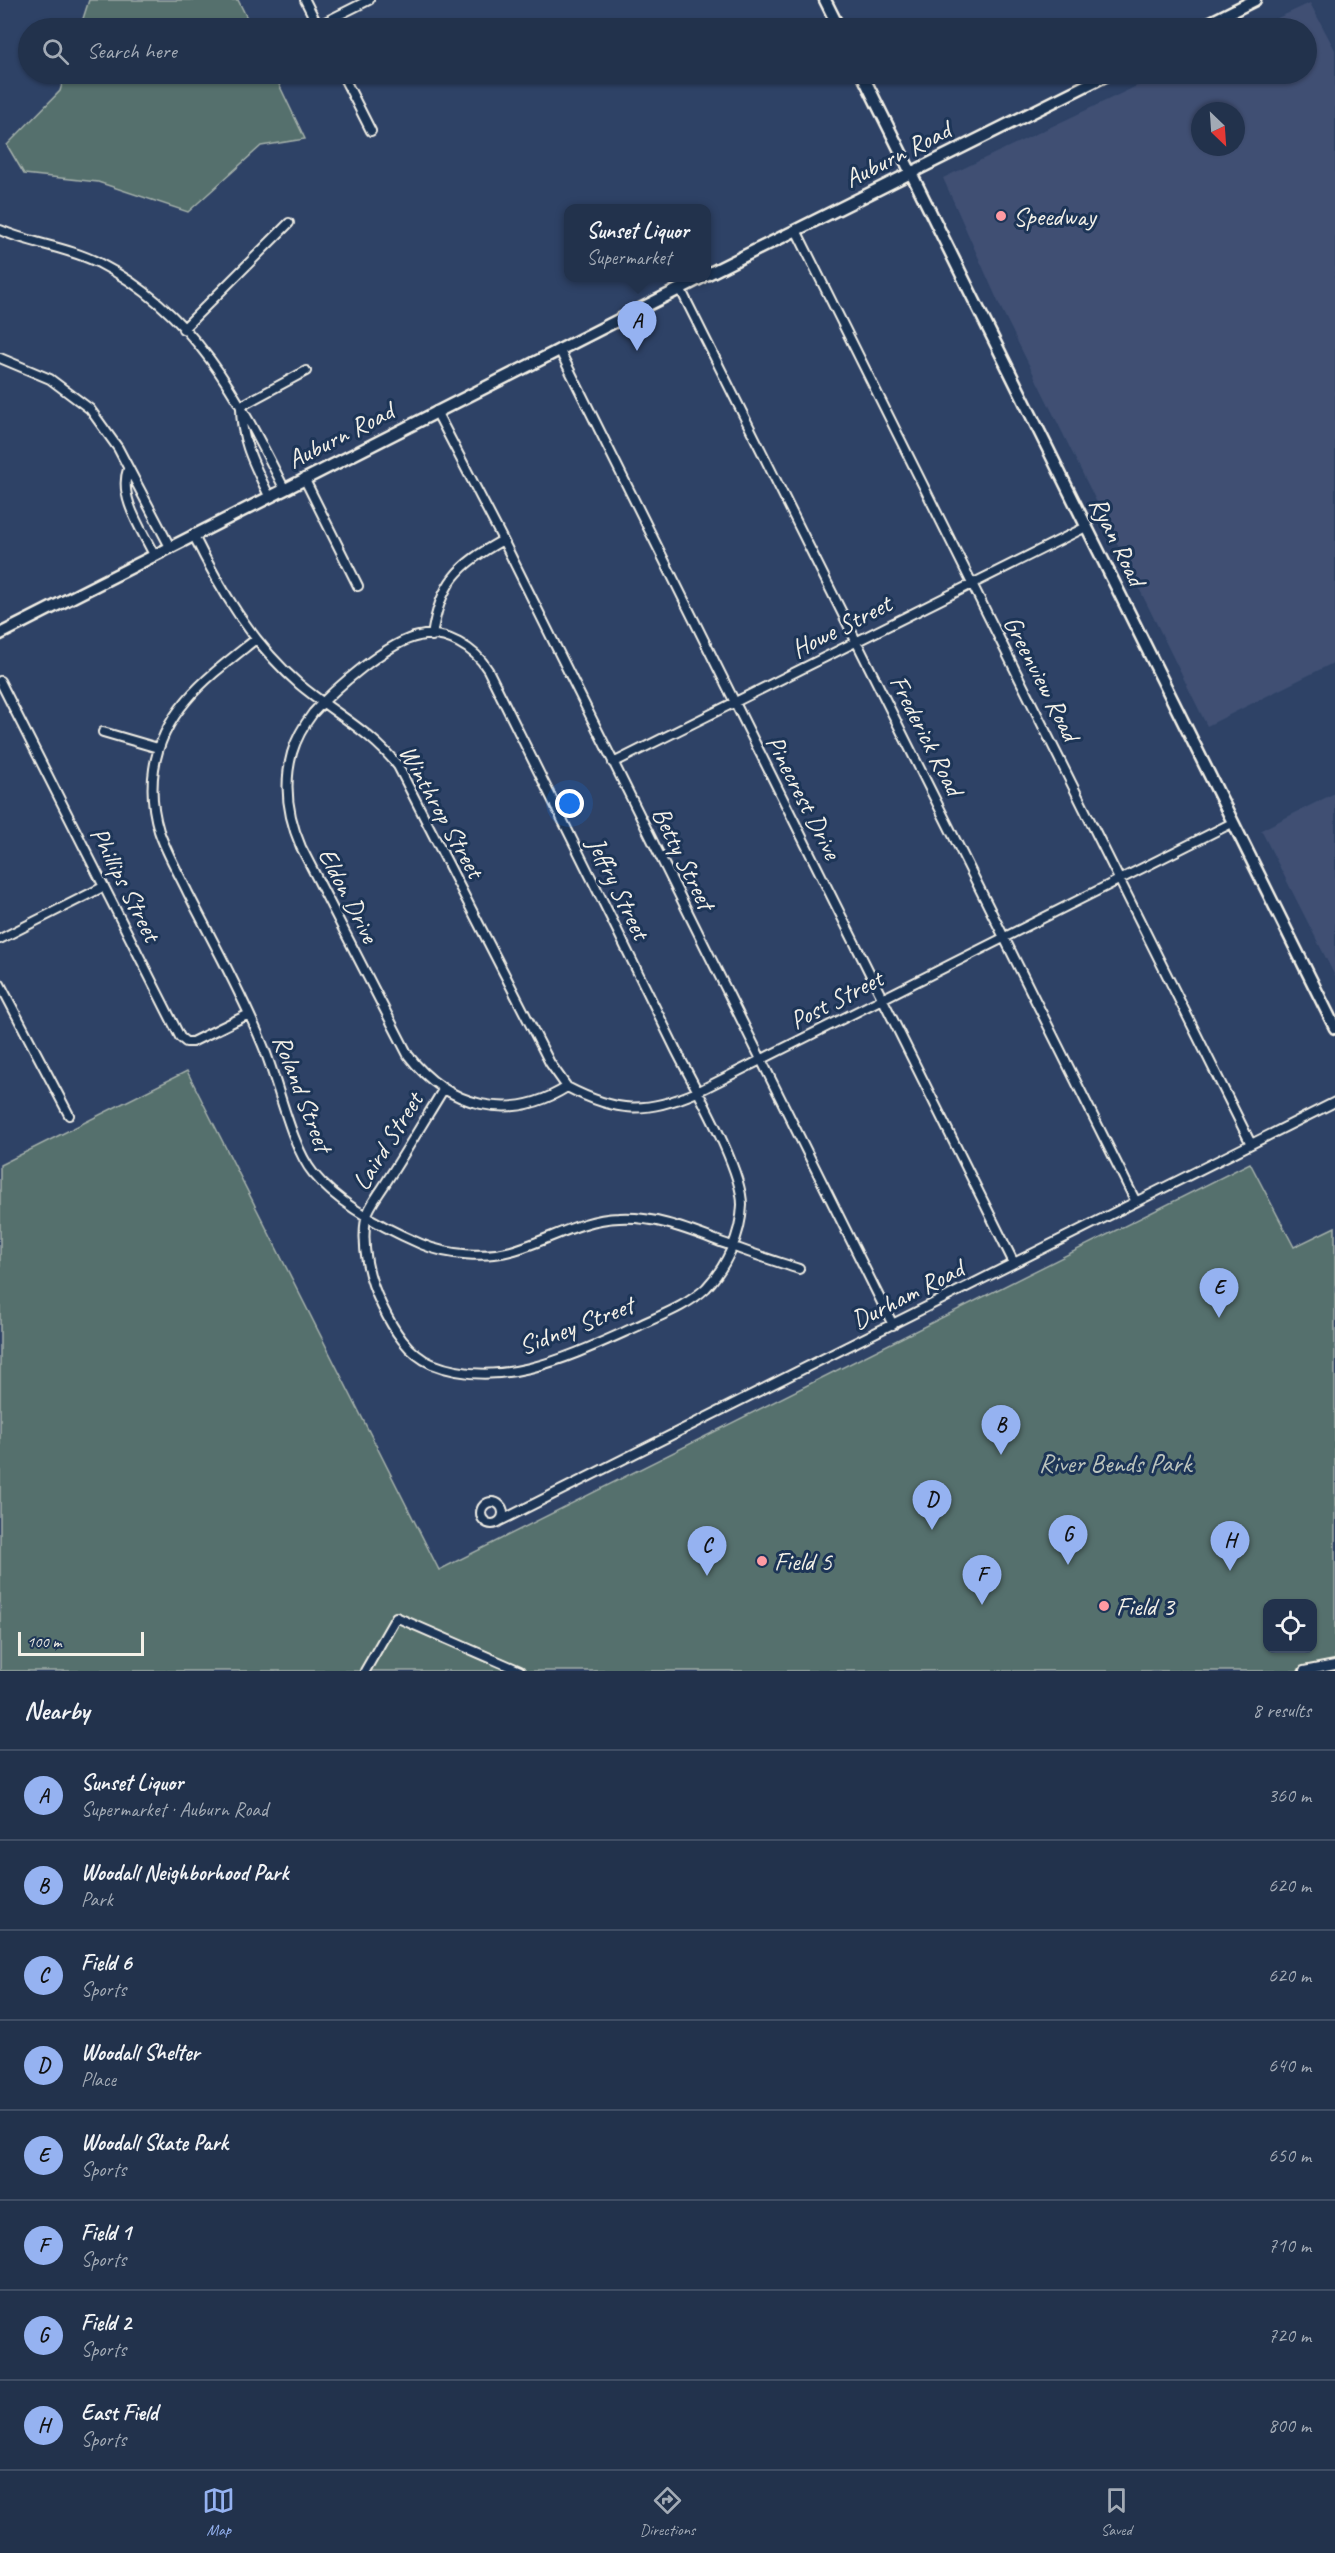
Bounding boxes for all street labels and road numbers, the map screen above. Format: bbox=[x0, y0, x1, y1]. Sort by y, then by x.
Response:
street label: Auburn Road bbox=[839, 112, 959, 195]
street label: Auburn Road bbox=[282, 393, 402, 476]
street label: Ryan Road bbox=[1082, 491, 1155, 595]
street label: Howe Street bbox=[786, 586, 899, 666]
street label: Greenview Road bbox=[996, 610, 1089, 750]
street label: Frederick Road bbox=[882, 669, 973, 804]
street label: Pinecrest Drive bbox=[758, 730, 850, 866]
street label: Winthrop Street bbox=[391, 739, 493, 886]
street label: Betty Street bbox=[645, 801, 724, 918]
street label: Phillips Street bbox=[83, 821, 169, 949]
street label: Jeffry Street bbox=[579, 830, 658, 947]
street label: Eldon Drive bbox=[311, 842, 387, 950]
street label: Post Street bbox=[784, 961, 891, 1037]
street label: Roland Street bbox=[265, 1030, 341, 1159]
street label: Laird Street bbox=[344, 1084, 432, 1196]
street label: Durham Road bbox=[846, 1250, 972, 1337]
street label: Sidney Street bbox=[514, 1287, 641, 1362]

